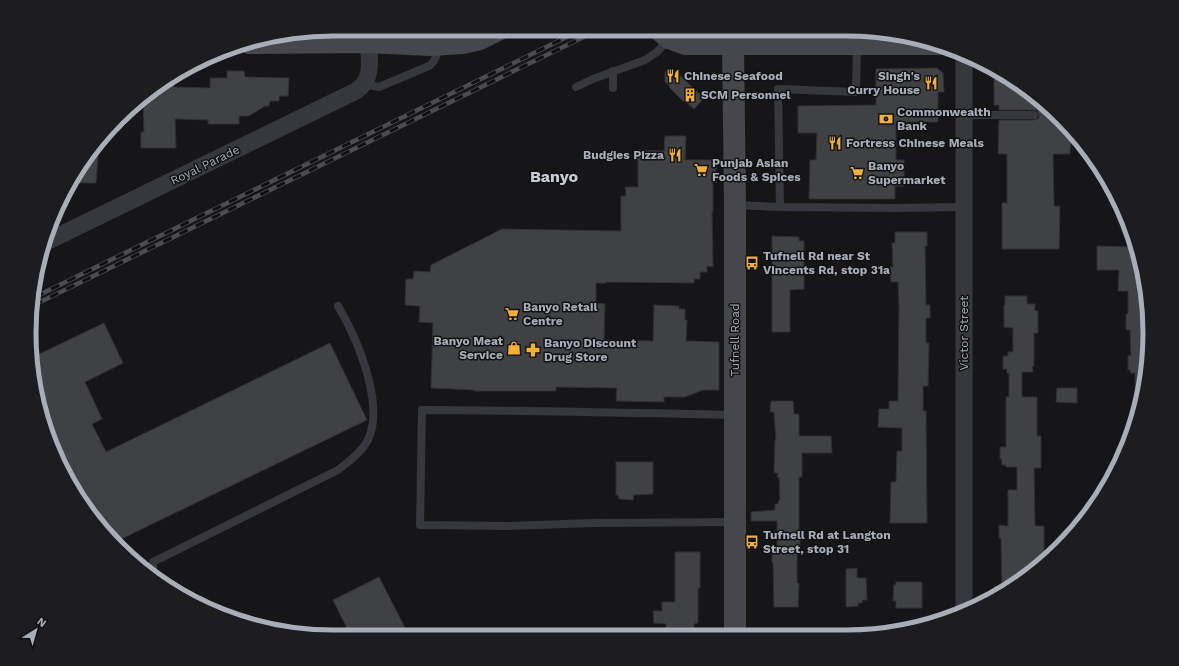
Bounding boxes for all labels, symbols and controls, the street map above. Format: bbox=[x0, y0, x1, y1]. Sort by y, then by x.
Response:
restaurant icon: Chinese Seafood bbox=[665, 68, 681, 84]
place label: Chinese Seafood bbox=[684, 69, 783, 83]
place label: Singh's Curry House bbox=[847, 69, 921, 97]
restaurant icon: Singh's Curry House bbox=[923, 75, 939, 91]
building icon: SCM Personnel bbox=[682, 87, 698, 103]
place label: SCM Personnel bbox=[701, 88, 790, 102]
place label: Commonwealth Bank bbox=[897, 105, 991, 133]
bank icon: Commonwealth Bank bbox=[878, 111, 894, 127]
restaurant icon: Fortress Chinese Meals bbox=[827, 135, 843, 151]
place label: Fortress Chinese Meals bbox=[846, 136, 984, 150]
street label: Royal Parade bbox=[168, 142, 242, 188]
restaurant icon: Budgies Pizza bbox=[667, 147, 683, 163]
place label: Budgies Pizza bbox=[583, 148, 664, 162]
place label: Punjab Asian Foods & Spices bbox=[712, 156, 801, 184]
place label: Banyo Supermarket bbox=[868, 159, 946, 187]
supermarket icon: Punjab Asian Foods & Spices bbox=[693, 162, 709, 178]
supermarket icon: Banyo Supermarket bbox=[849, 165, 865, 181]
district label: Banyo bbox=[530, 167, 579, 186]
place label: Tufnell Rd near St Vincents Rd, stop 31a bbox=[763, 249, 890, 277]
bus stop icon: Tufnell Rd near St Vincents Rd, stop 31a bbox=[744, 255, 760, 271]
street label: Victor Street bbox=[957, 296, 971, 370]
place label: Banyo Retail Centre bbox=[523, 300, 597, 328]
street label: Tufnell Road bbox=[728, 303, 742, 377]
supermarket icon: Banyo Retail Centre bbox=[504, 306, 520, 322]
place label: Banyo Meat Service bbox=[434, 334, 504, 362]
place label: Banyo Discount Drug Store bbox=[544, 336, 637, 364]
shop icon: Banyo Meat Service bbox=[506, 340, 522, 356]
pharmacy icon: Banyo Discount Drug Store bbox=[525, 342, 541, 358]
place label: Tufnell Rd at Langton Street, stop 31 bbox=[763, 528, 891, 556]
bus stop icon: Tufnell Rd at Langton Street, stop 31 bbox=[744, 534, 760, 550]
north arrow bbox=[16, 610, 56, 650]
text: N bbox=[35, 615, 49, 630]

